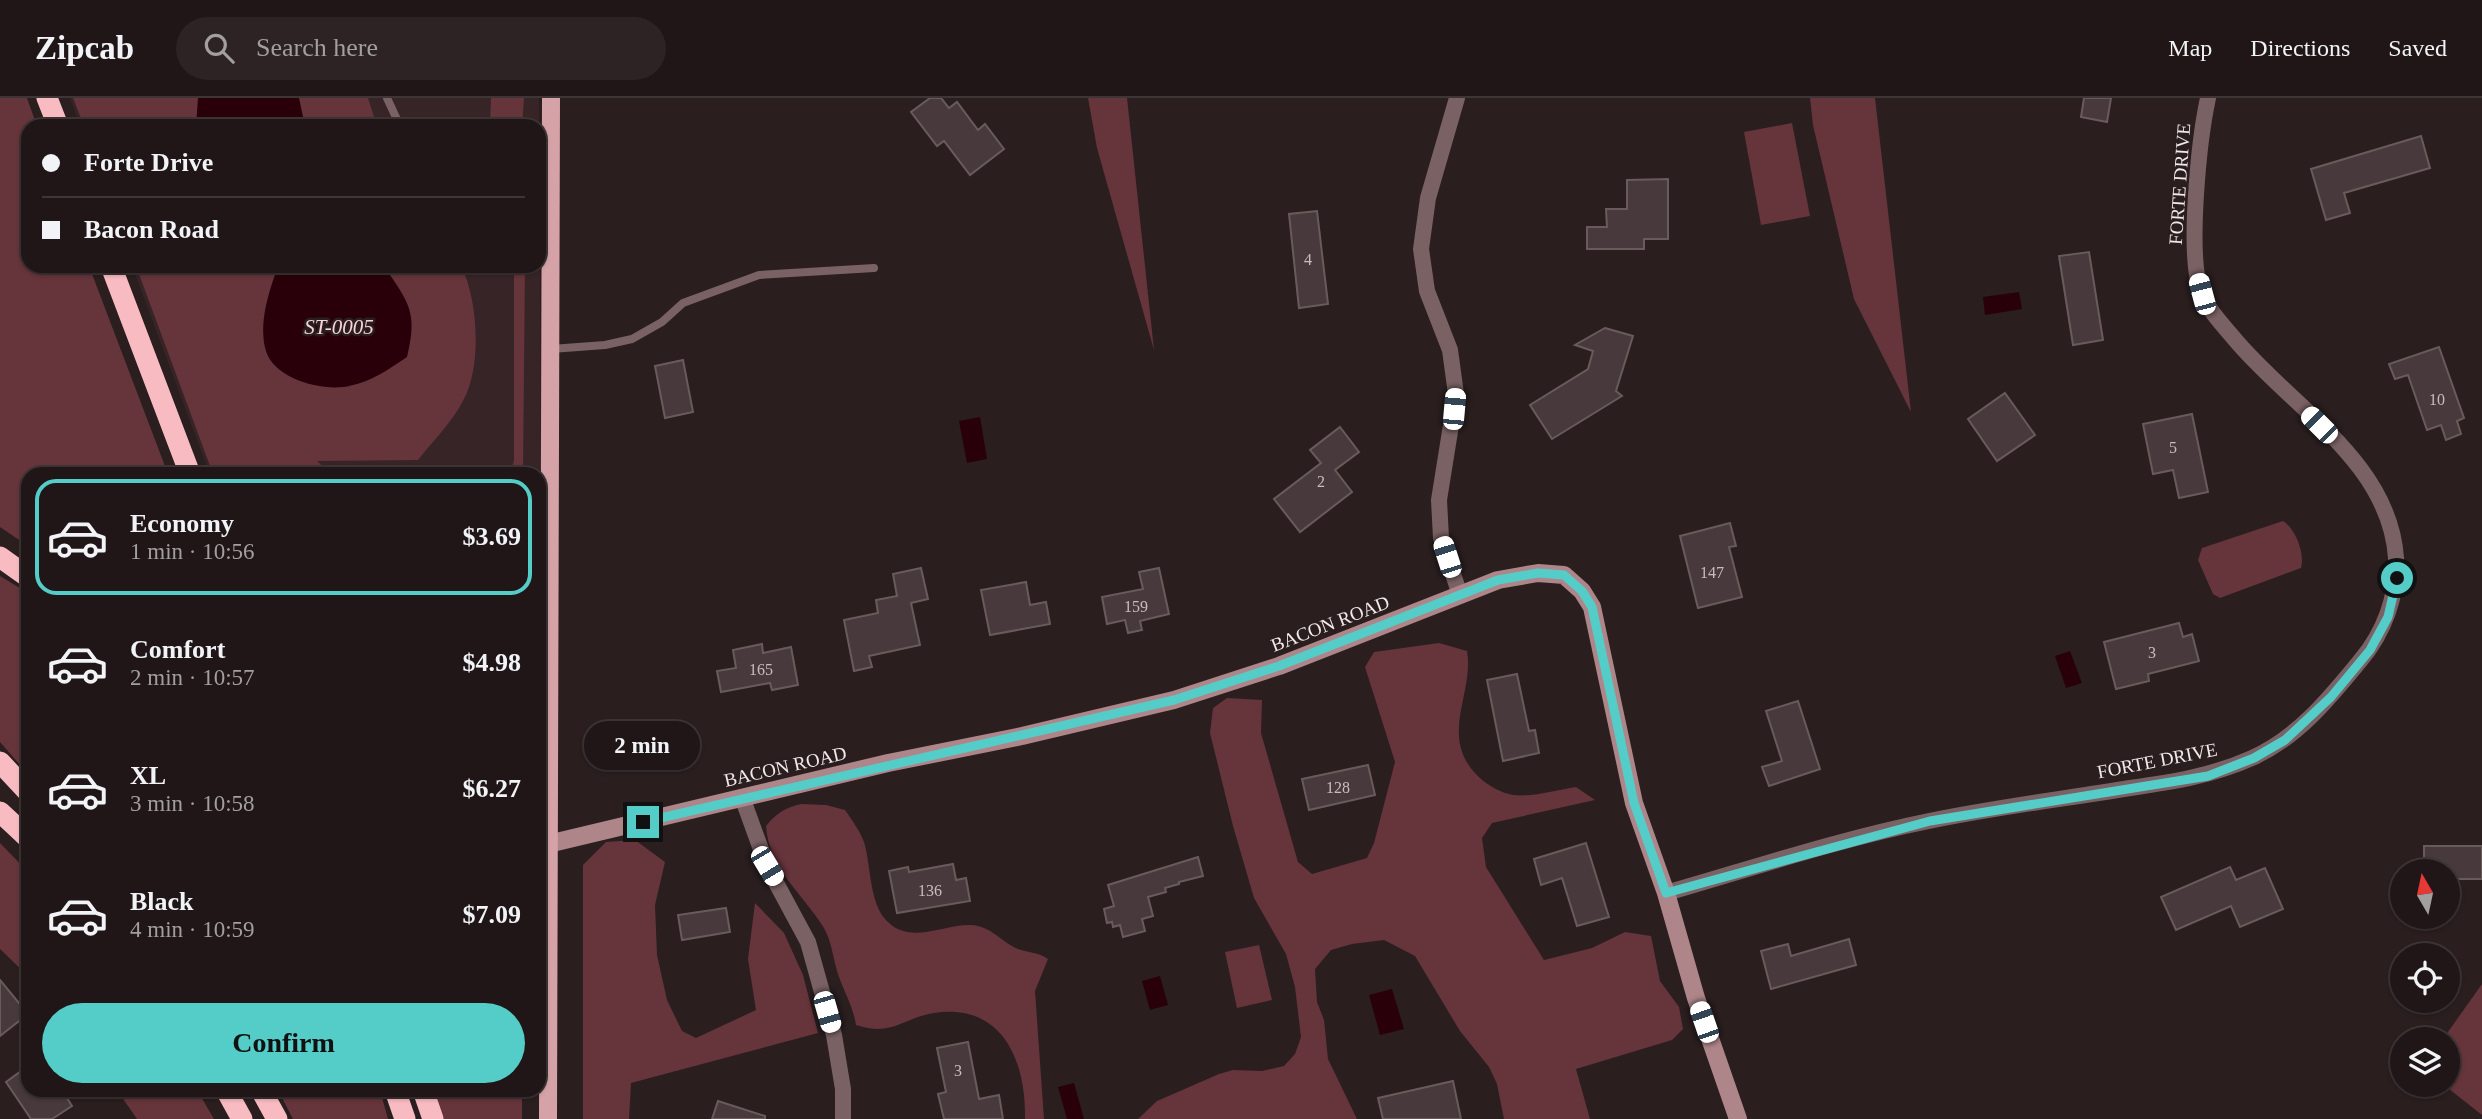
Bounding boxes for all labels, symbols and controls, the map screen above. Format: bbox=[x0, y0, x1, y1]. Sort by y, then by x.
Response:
search box bbox=[176, 17, 666, 80]
icon: search bbox=[200, 29, 238, 67]
text: Zipcab bbox=[35, 30, 134, 66]
text: Search here bbox=[256, 33, 378, 62]
text: Map bbox=[2168, 35, 2212, 61]
text: Directions bbox=[2250, 35, 2350, 61]
text: Saved bbox=[2388, 35, 2447, 61]
street label: FORTE DRIVE bbox=[2165, 123, 2194, 246]
text: Forte Drive bbox=[84, 148, 213, 177]
text: Bacon Road bbox=[84, 215, 219, 244]
house number: 4 bbox=[1304, 251, 1312, 268]
car bbox=[2187, 271, 2218, 317]
water label: ST-0005 bbox=[304, 315, 374, 339]
car bbox=[1442, 387, 1467, 431]
house number: 10 bbox=[2429, 391, 2445, 408]
car bbox=[2297, 403, 2342, 447]
house number: 5 bbox=[2169, 439, 2177, 456]
house number: 2 bbox=[1317, 473, 1325, 490]
icon: car bbox=[46, 506, 109, 569]
text: Economy bbox=[130, 509, 234, 538]
text: $3.69 bbox=[463, 522, 521, 551]
car bbox=[1431, 534, 1464, 580]
text: 1 min · 10:56 bbox=[130, 539, 255, 564]
route start bbox=[2381, 562, 2413, 594]
house number: 147 bbox=[1700, 564, 1724, 581]
street label: BACON ROAD bbox=[1268, 591, 1392, 656]
house number: 159 bbox=[1124, 598, 1148, 615]
icon: car bbox=[46, 632, 109, 695]
text: Comfort bbox=[130, 635, 225, 664]
house number: 3 bbox=[2148, 644, 2156, 661]
text: $4.98 bbox=[463, 648, 521, 677]
house number: 165 bbox=[749, 661, 773, 678]
text: 2 min · 10:57 bbox=[130, 665, 255, 690]
callout: 2 min bbox=[585, 720, 701, 770]
text: 2 min bbox=[614, 733, 670, 758]
street label: FORTE DRIVE bbox=[2095, 739, 2219, 782]
street label: BACON ROAD bbox=[722, 742, 848, 791]
icon: car bbox=[46, 758, 109, 821]
text: XL bbox=[130, 761, 166, 790]
text: $6.27 bbox=[463, 774, 521, 803]
house number: 128 bbox=[1326, 779, 1350, 796]
text: 3 min · 10:58 bbox=[130, 791, 255, 816]
route end bbox=[627, 806, 659, 838]
car bbox=[748, 843, 787, 889]
north arrow bbox=[2390, 859, 2460, 929]
map controls bbox=[2390, 859, 2460, 1097]
house number: 136 bbox=[918, 882, 942, 899]
icon: car bbox=[46, 884, 109, 947]
text: Black bbox=[130, 887, 194, 916]
text: $7.09 bbox=[463, 900, 521, 929]
text: 4 min · 10:59 bbox=[130, 917, 255, 942]
button: locate bbox=[2390, 943, 2460, 1013]
car bbox=[812, 989, 843, 1035]
car bbox=[1688, 999, 1721, 1045]
button: Confirm bbox=[42, 1003, 525, 1083]
button: layers bbox=[2390, 1027, 2460, 1097]
house number: 3 bbox=[954, 1062, 962, 1079]

